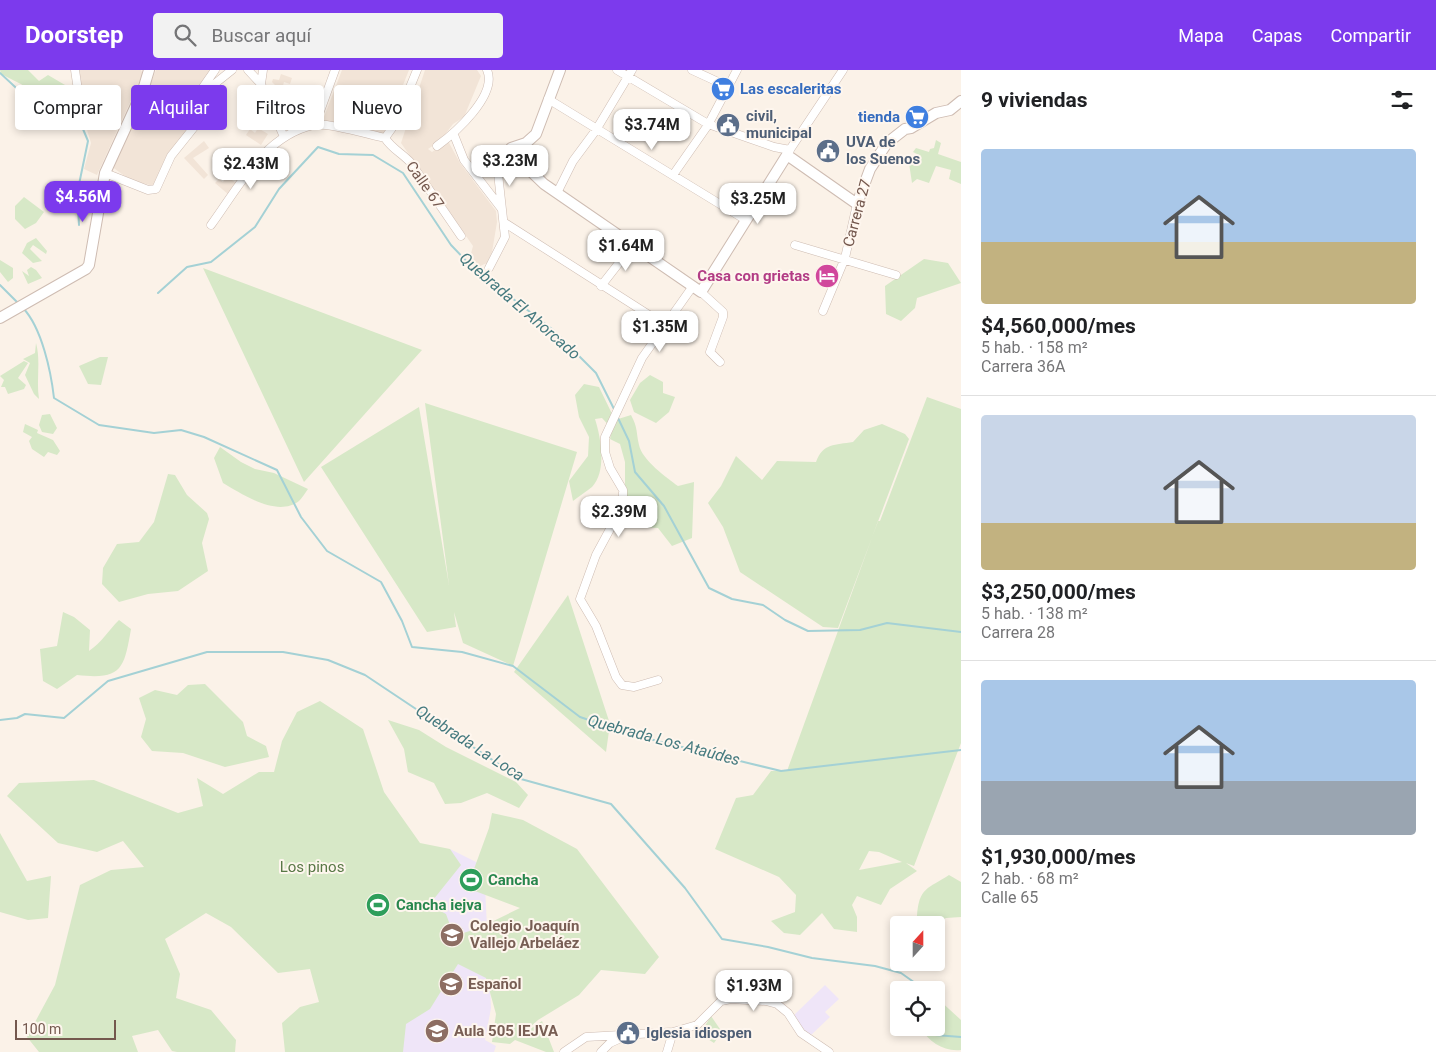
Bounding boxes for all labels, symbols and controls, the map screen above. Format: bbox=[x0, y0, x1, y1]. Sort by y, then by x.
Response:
search box bbox=[153, 13, 503, 58]
text: Doorstep bbox=[25, 21, 123, 49]
icon: search bbox=[171, 21, 199, 49]
text: Buscar aquí bbox=[211, 24, 311, 47]
text: Mapa bbox=[1178, 25, 1224, 46]
text: Capas bbox=[1252, 25, 1302, 46]
text: Compartir bbox=[1330, 25, 1411, 46]
supermarket icon: Las escaleritas bbox=[710, 76, 736, 102]
place label: Las escaleritas bbox=[740, 80, 842, 98]
chip: Comprar bbox=[15, 85, 121, 130]
chip: Alquilar bbox=[131, 85, 227, 130]
chip: Filtros bbox=[237, 85, 324, 130]
chip: Nuevo bbox=[334, 85, 421, 130]
icon: filters bbox=[1388, 86, 1416, 114]
text: 9 viviendas bbox=[981, 88, 1088, 112]
supermarket icon: tienda bbox=[904, 104, 930, 130]
place label: civil, municipal bbox=[746, 107, 812, 142]
pin: $3.74M bbox=[611, 108, 693, 151]
place label: tienda bbox=[858, 108, 900, 126]
public building icon: civil, municipal bbox=[715, 112, 741, 138]
text: $3.74M bbox=[624, 115, 680, 134]
place label: UVA de los Suenos bbox=[846, 133, 920, 168]
public building icon: UVA de los Suenos bbox=[815, 138, 841, 164]
pin: $3.23M bbox=[469, 144, 551, 187]
pin: $2.43M bbox=[210, 148, 292, 190]
text: $3.23M bbox=[482, 151, 538, 170]
text: $2.43M bbox=[223, 154, 279, 173]
street label: Calle 67 bbox=[402, 158, 448, 212]
street label: Carrera 27 bbox=[839, 177, 875, 249]
pin: $4.56M bbox=[42, 180, 124, 223]
pin: $3.25M bbox=[717, 182, 799, 225]
icon: home bbox=[1154, 182, 1244, 272]
text: $4.56M bbox=[55, 187, 111, 206]
text: $3.25M bbox=[730, 189, 786, 208]
pin: $1.64M bbox=[585, 230, 667, 272]
text: $1.64M bbox=[598, 236, 654, 255]
water label: Quebrada El Ahorcado bbox=[456, 248, 584, 364]
hotel icon: Casa con grietas bbox=[814, 263, 840, 289]
place label: Casa con grietas bbox=[697, 267, 810, 285]
pin: $1.35M bbox=[619, 310, 701, 353]
text: $4,560,000/mes bbox=[981, 314, 1136, 338]
text: $1.35M bbox=[632, 317, 688, 336]
text: 5 hab. · 158 m² bbox=[981, 338, 1088, 357]
text: Carrera 36A bbox=[981, 357, 1066, 376]
icon: home bbox=[1154, 447, 1244, 537]
pin: $2.39M bbox=[578, 496, 660, 538]
text: $2.39M bbox=[591, 502, 647, 521]
text: $3,250,000/mes bbox=[981, 580, 1136, 604]
text: 5 hab. · 138 m² bbox=[981, 604, 1088, 623]
text: Carrera 28 bbox=[981, 623, 1055, 642]
water label: Quebrada La Loca bbox=[412, 701, 528, 785]
water label: Quebrada Los Ataúdes bbox=[586, 711, 742, 769]
icon: home bbox=[1154, 712, 1244, 802]
text: $1,930,000/mes bbox=[981, 845, 1136, 869]
park label: Los pinos bbox=[280, 858, 344, 876]
sports icon: Cancha bbox=[458, 867, 484, 893]
text: 2 hab. · 68 m² bbox=[981, 869, 1079, 888]
place label: Cancha bbox=[488, 871, 539, 889]
text: Calle 65 bbox=[981, 888, 1038, 907]
sports icon: Cancha iejva bbox=[365, 892, 391, 918]
place label: Cancha iejva bbox=[396, 896, 482, 914]
north arrow bbox=[890, 916, 945, 971]
map controls bbox=[890, 916, 945, 1036]
place label: Colegio Joaquín Vallejo Arbeláez bbox=[470, 917, 580, 952]
school or university icon: Colegio Joaquín Vallejo Arbeláez bbox=[439, 922, 465, 948]
pin: $1.93M bbox=[713, 970, 795, 1012]
school or university icon: Español bbox=[438, 971, 464, 997]
place label: Español bbox=[468, 975, 521, 993]
text: $1.93M bbox=[726, 976, 782, 995]
button: locate bbox=[890, 981, 945, 1036]
scale bar bbox=[15, 1017, 116, 1040]
school or university icon: Aula 505 IEJVA bbox=[424, 1018, 450, 1044]
public building icon: Iglesia idiospen bbox=[615, 1020, 641, 1046]
text: 100 m bbox=[22, 1021, 61, 1037]
place label: Aula 505 IEJVA bbox=[454, 1022, 559, 1040]
place label: Iglesia idiospen bbox=[646, 1024, 752, 1042]

